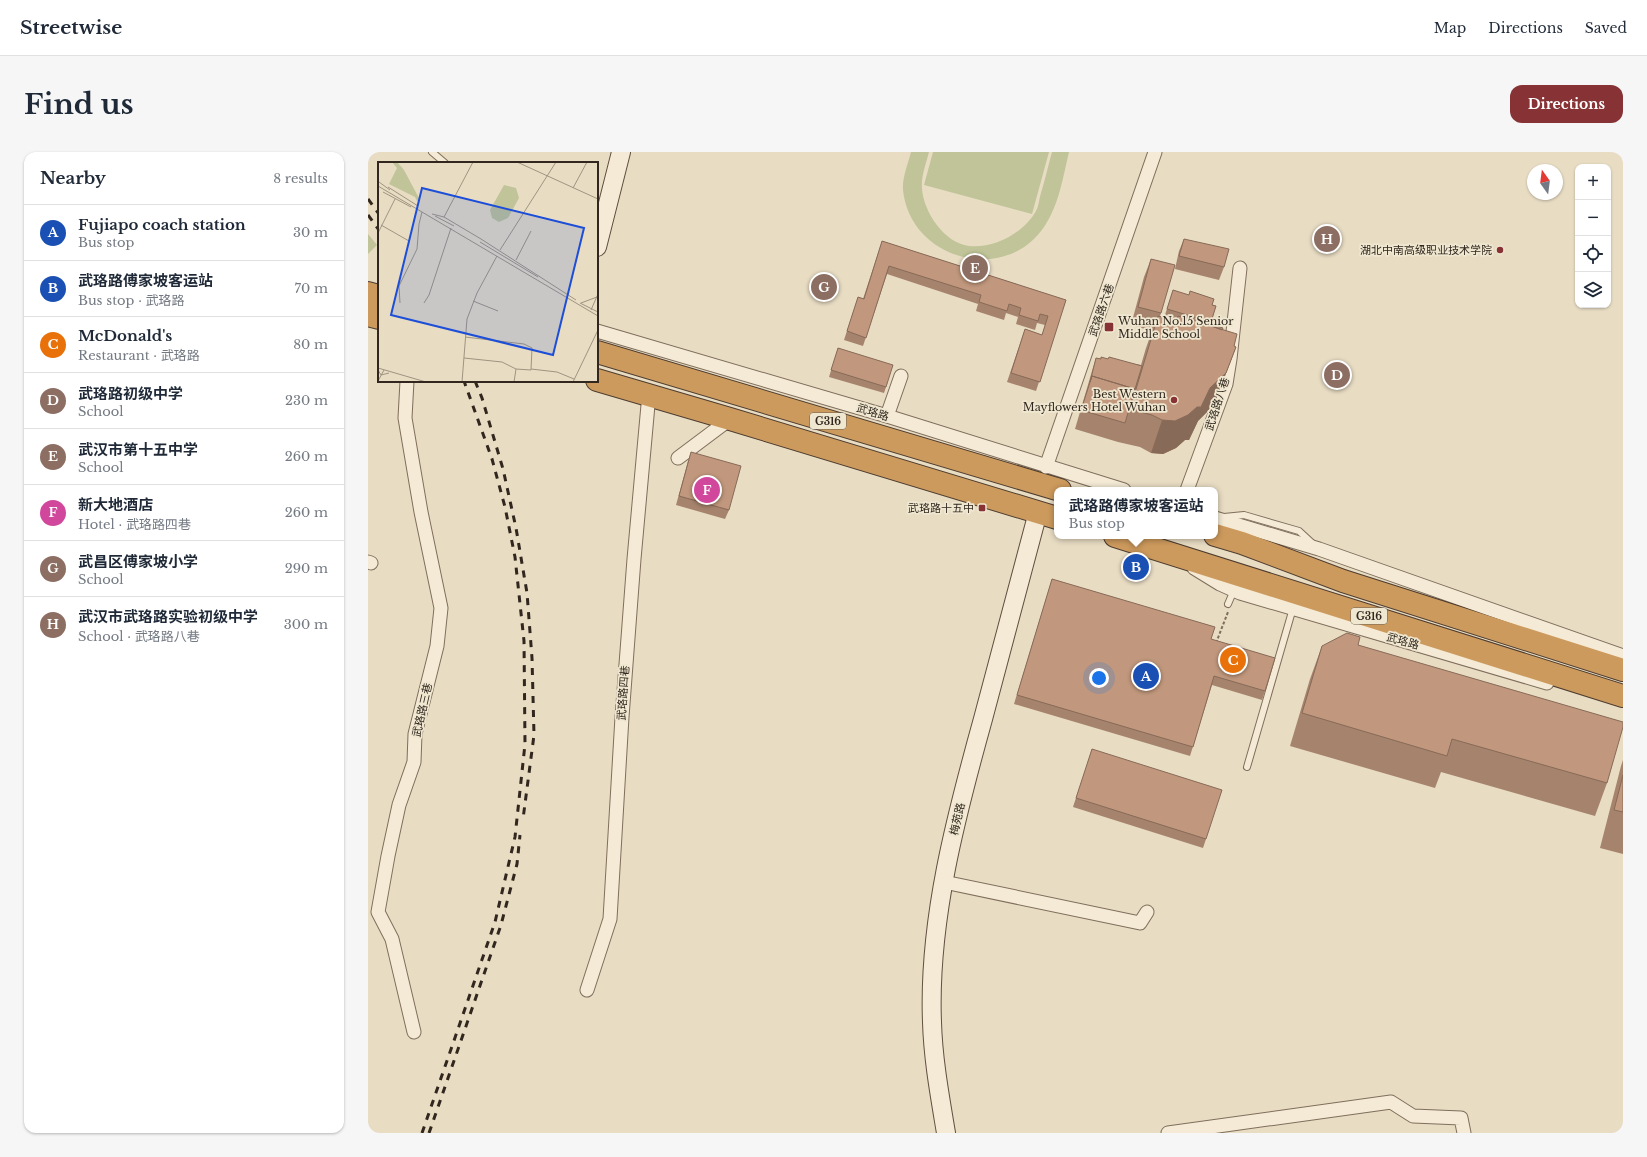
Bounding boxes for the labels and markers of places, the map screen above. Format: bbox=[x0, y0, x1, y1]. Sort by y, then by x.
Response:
pin: H bbox=[1314, 224, 1340, 254]
place label: 湖北中南高级职业技术学院 bbox=[1360, 243, 1492, 257]
marker: 湖北中南高级职业技术学院 bbox=[1495, 245, 1505, 255]
pin: E bbox=[962, 253, 988, 283]
pin: G bbox=[811, 272, 837, 302]
place label: Wuhan No.15 Senior Middle School bbox=[1117, 314, 1234, 341]
marker: Wuhan No.15 Senior Middle School bbox=[1103, 321, 1115, 333]
pin: D bbox=[1324, 360, 1350, 390]
place label: Best Western Mayflowers Hotel Wuhan bbox=[1023, 387, 1166, 414]
marker: Best Western Mayflowers Hotel Wuhan bbox=[1169, 395, 1179, 405]
pin: F bbox=[694, 475, 720, 505]
place label: 武珞路十五中 bbox=[908, 501, 974, 515]
marker: 武珞路十五中 bbox=[977, 503, 987, 513]
pin: B bbox=[1123, 552, 1149, 582]
pin: C bbox=[1220, 645, 1246, 675]
pin: A bbox=[1133, 661, 1159, 691]

